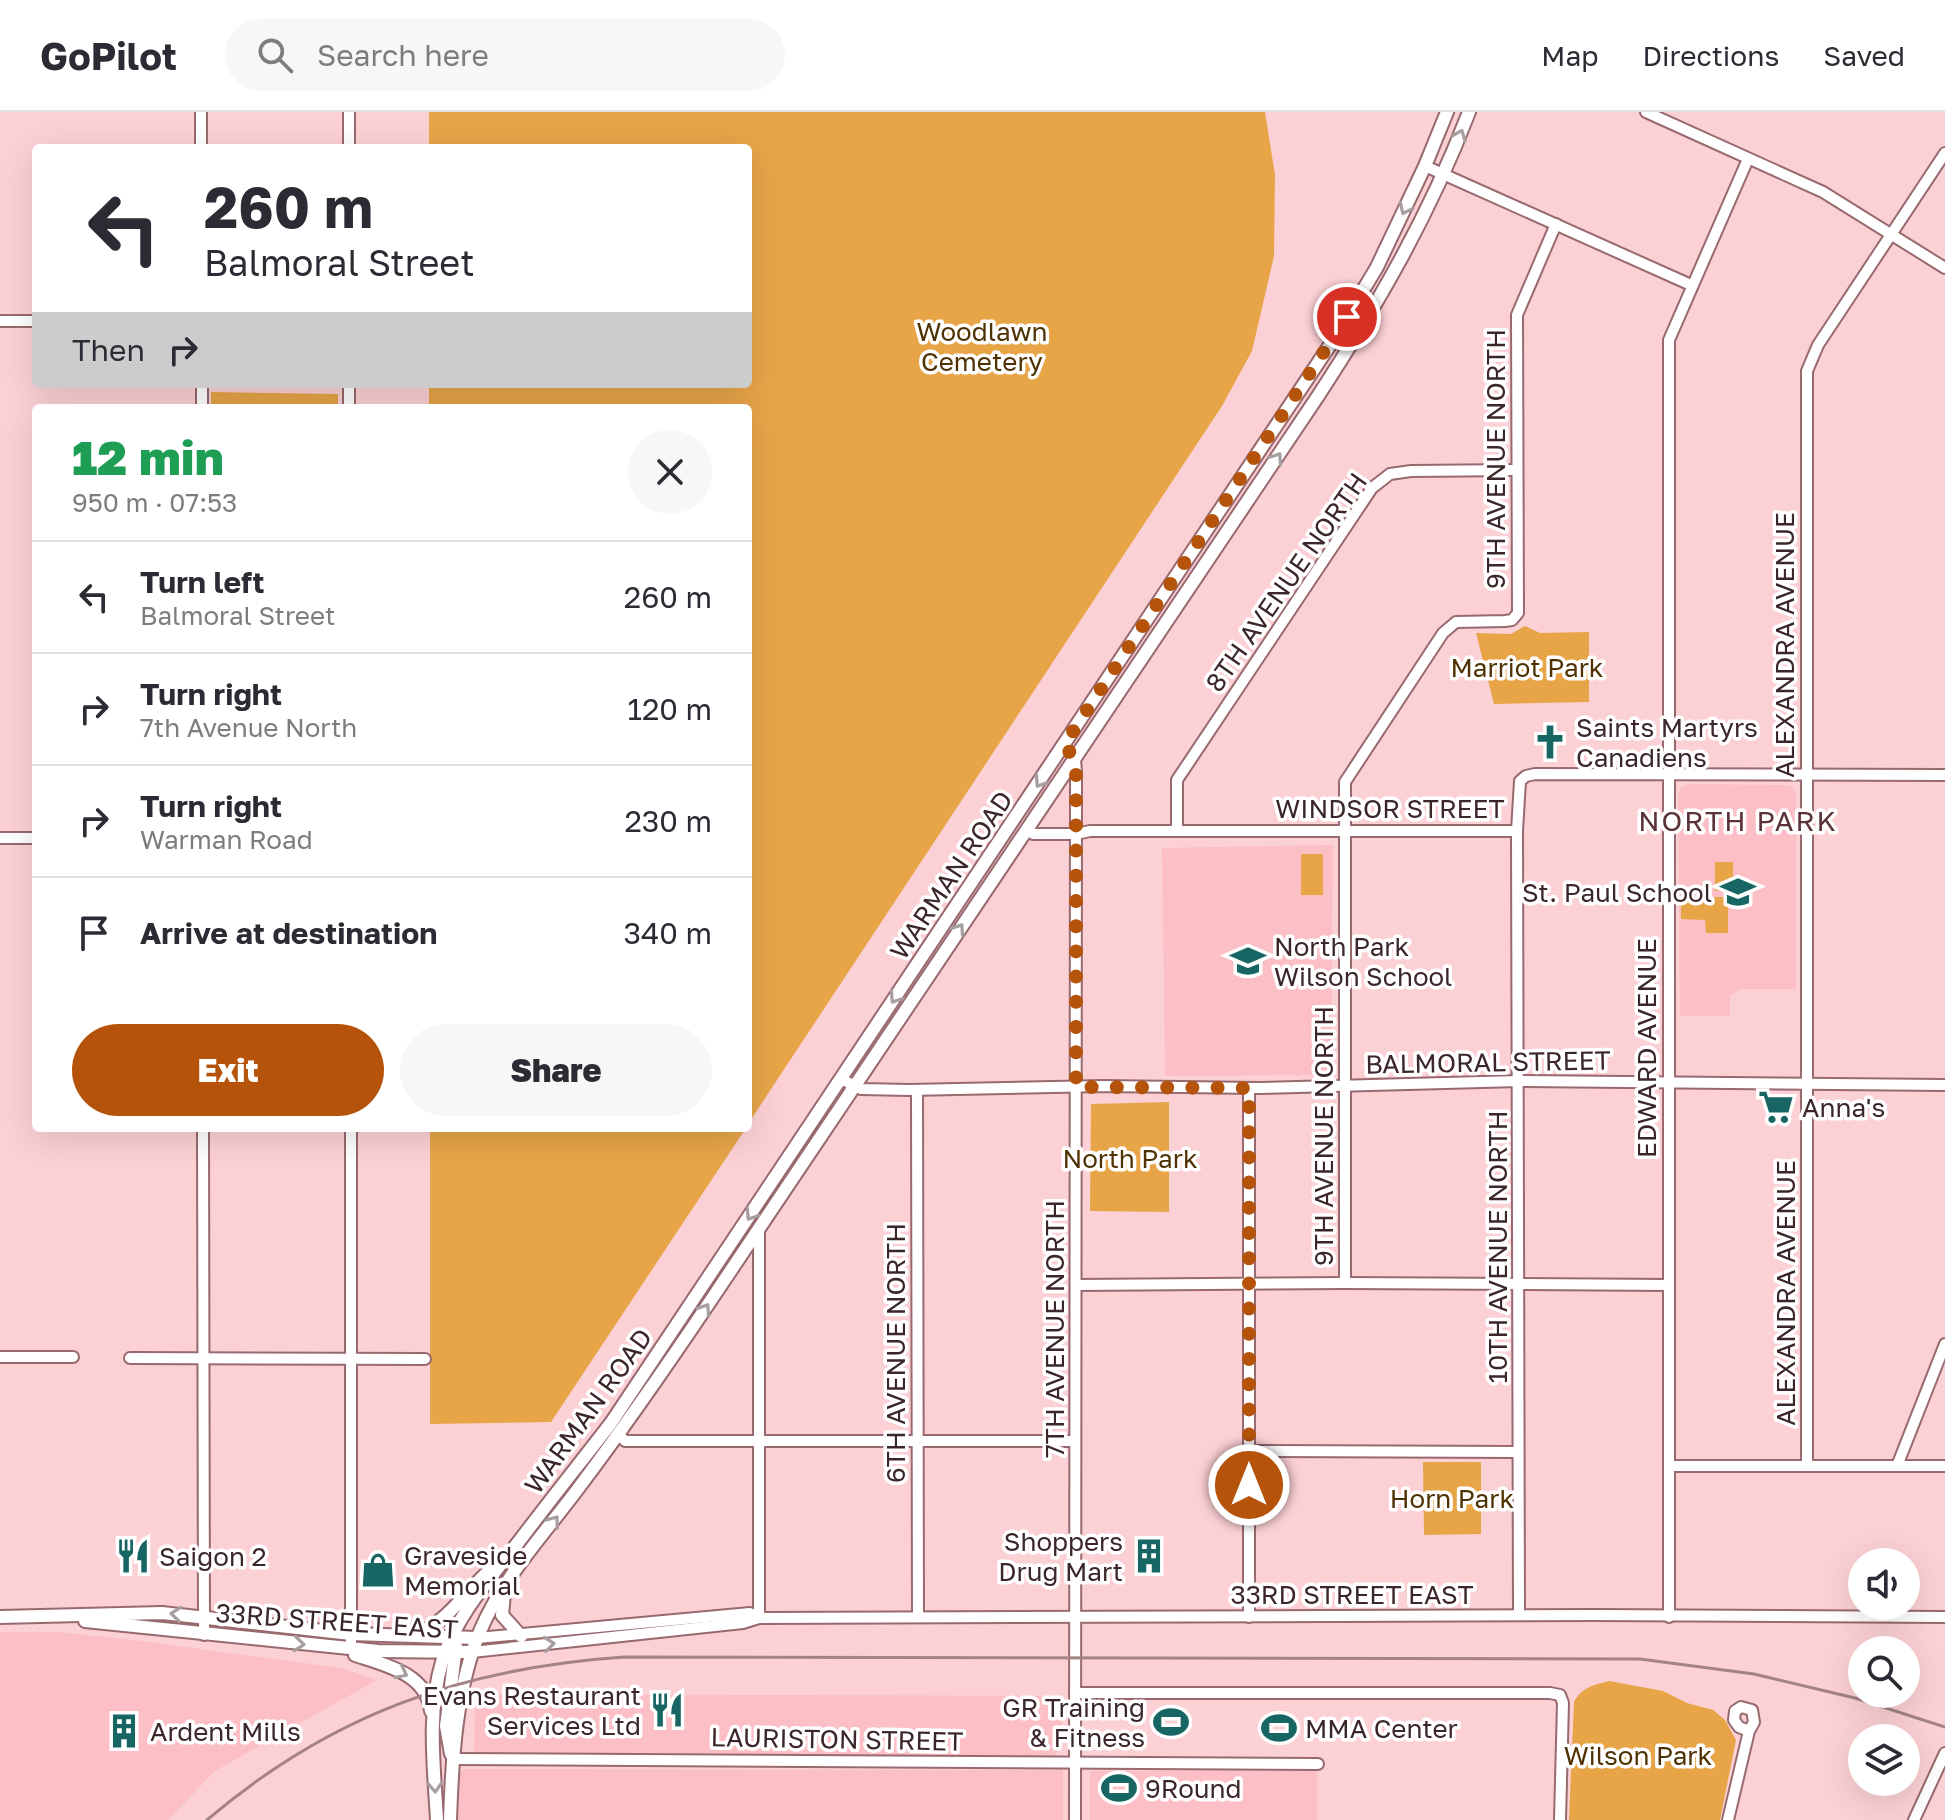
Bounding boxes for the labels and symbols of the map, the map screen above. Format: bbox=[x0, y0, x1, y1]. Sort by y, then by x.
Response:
one-way arrow bbox=[1450, 129, 1467, 143]
one-way arrow bbox=[1399, 201, 1415, 215]
pin bbox=[1313, 283, 1381, 351]
park label: Woodlawn Cemetery bbox=[917, 316, 1047, 377]
street label: 9TH AVENUE NORTH bbox=[1480, 329, 1511, 589]
one-way arrow bbox=[1267, 452, 1282, 467]
street label: 8TH AVENUE NORTH bbox=[1199, 467, 1373, 697]
street label: ALEXANDRA AVENUE bbox=[1769, 512, 1800, 778]
park label: Marriot Park bbox=[1450, 652, 1604, 683]
place label: Saints Martyrs Canadiens bbox=[1576, 712, 1758, 773]
church icon: Saints Martyrs Canadiens bbox=[1531, 723, 1569, 761]
one-way arrow bbox=[1035, 773, 1050, 788]
street label: WARMAN ROAD bbox=[883, 785, 1019, 965]
street label: WINDSOR STREET bbox=[1275, 793, 1505, 824]
district label: NORTH PARK bbox=[1638, 804, 1838, 837]
school or university icon: St. Paul School bbox=[1719, 873, 1757, 911]
place label: St. Paul School bbox=[1522, 877, 1712, 908]
one-way arrow bbox=[949, 923, 964, 937]
place label: North Park Wilson School bbox=[1274, 931, 1452, 992]
street label: EDWARD AVENUE bbox=[1631, 938, 1662, 1158]
school or university icon: North Park Wilson School bbox=[1229, 942, 1267, 980]
one-way arrow bbox=[890, 990, 905, 1004]
street label: 9TH AVENUE NORTH bbox=[1308, 1006, 1339, 1266]
street label: BALMORAL STREET bbox=[1365, 1044, 1611, 1080]
supermarket icon: Anna's bbox=[1757, 1088, 1795, 1126]
place label: Anna's bbox=[1802, 1092, 1885, 1123]
street label: 10TH AVENUE NORTH bbox=[1482, 1111, 1513, 1383]
park label: North Park bbox=[1062, 1143, 1198, 1174]
street label: ALEXANDRA AVENUE bbox=[1770, 1160, 1801, 1426]
street label: 7TH AVENUE NORTH bbox=[1039, 1200, 1070, 1458]
one-way arrow bbox=[746, 1206, 761, 1220]
street label: 6TH AVENUE NORTH bbox=[880, 1223, 911, 1483]
one-way arrow bbox=[695, 1304, 710, 1318]
street label: WARMAN ROAD bbox=[518, 1322, 658, 1500]
position arrow bbox=[1207, 1443, 1291, 1527]
park label: Horn Park bbox=[1390, 1483, 1514, 1514]
one-way arrow bbox=[544, 1515, 558, 1530]
place label: Shoppers Drug Mart bbox=[998, 1526, 1123, 1587]
restaurant icon: Saigon 2 bbox=[114, 1537, 152, 1575]
building icon: Shoppers Drug Mart bbox=[1130, 1537, 1168, 1575]
place label: Graveside Memorial bbox=[404, 1540, 527, 1601]
place label: Saigon 2 bbox=[159, 1541, 266, 1572]
shop icon: Graveside Memorial bbox=[359, 1551, 397, 1589]
street label: 33RD STREET EAST bbox=[1230, 1579, 1474, 1610]
street label: 33RD STREET EAST bbox=[215, 1597, 459, 1645]
one-way arrow bbox=[169, 1606, 182, 1623]
one-way arrow bbox=[293, 1635, 306, 1652]
one-way arrow bbox=[543, 1636, 556, 1653]
one-way arrow bbox=[394, 1664, 409, 1679]
place label: Evans Restaurant Services Ltd bbox=[423, 1680, 641, 1741]
restaurant icon: Evans Restaurant Services Ltd bbox=[648, 1691, 686, 1729]
place label: GR Training & Fitness bbox=[1002, 1692, 1145, 1753]
sports icon: GR Training & Fitness bbox=[1152, 1703, 1190, 1741]
sports icon: MMA Center bbox=[1260, 1709, 1298, 1747]
building icon: Ardent Mills bbox=[105, 1712, 143, 1750]
place label: MMA Center bbox=[1305, 1713, 1458, 1744]
place label: Ardent Mills bbox=[150, 1716, 301, 1747]
street label: LAURISTON STREET bbox=[710, 1721, 964, 1757]
park label: Wilson Park bbox=[1564, 1740, 1713, 1771]
sports icon: 9Round bbox=[1100, 1769, 1138, 1807]
place label: 9Round bbox=[1145, 1773, 1241, 1804]
one-way arrow bbox=[426, 1781, 443, 1794]

